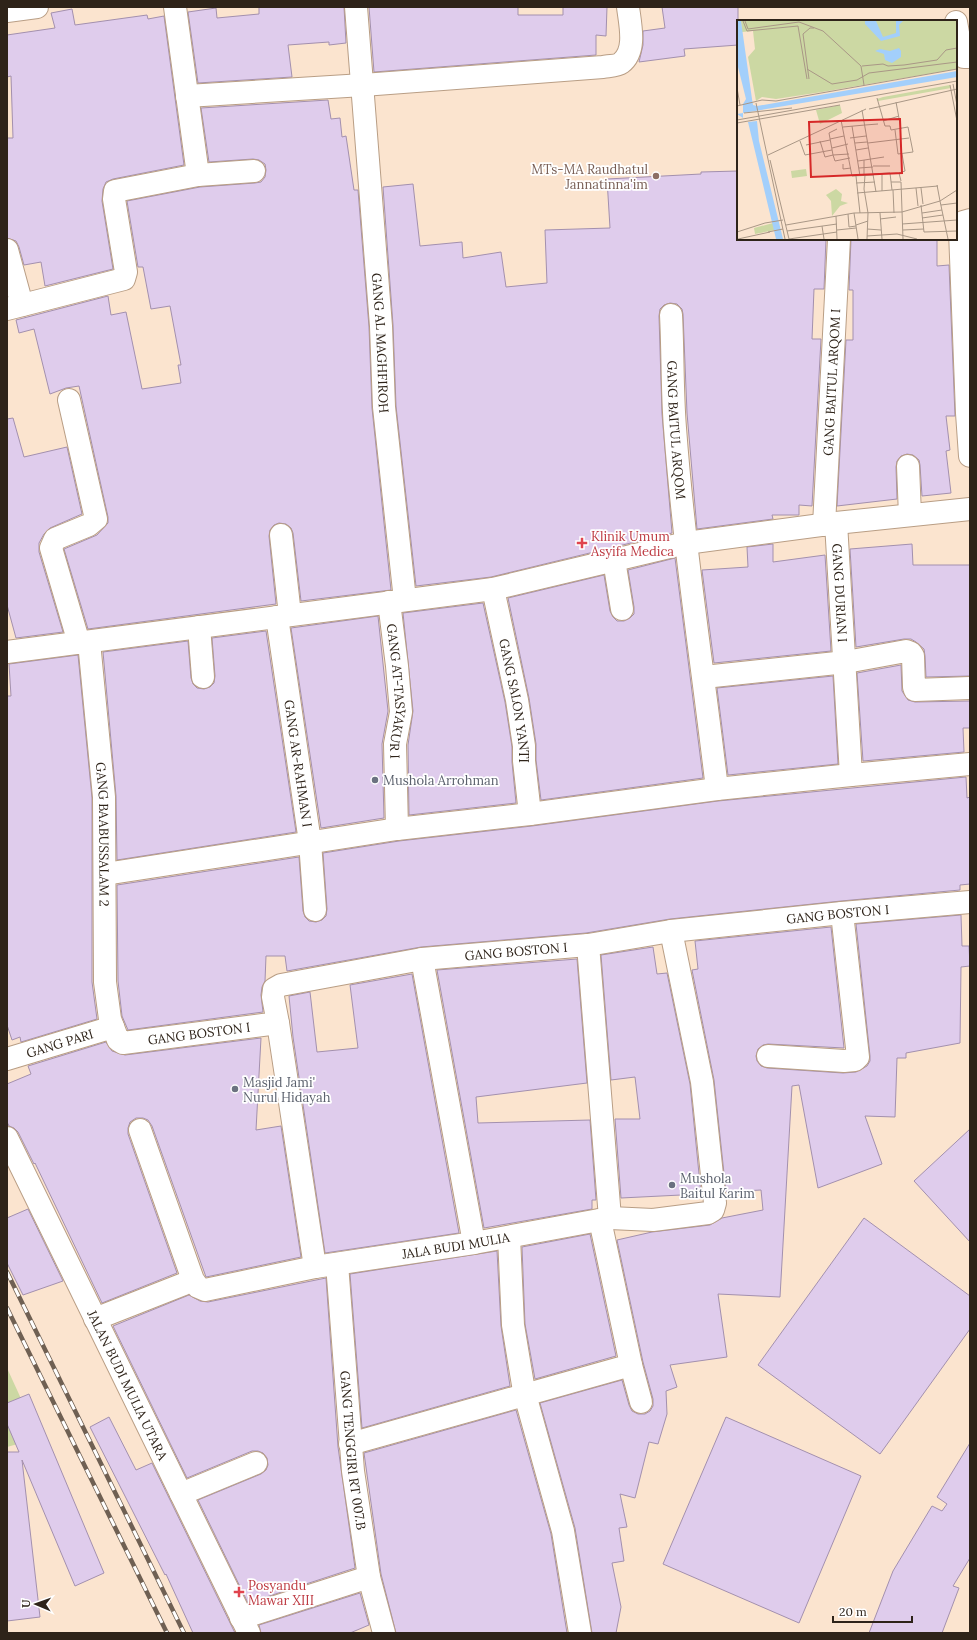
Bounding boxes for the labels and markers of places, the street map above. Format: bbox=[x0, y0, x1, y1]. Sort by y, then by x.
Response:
place label: MTs-MA Raudhatul Jannatinna'im bbox=[531, 161, 648, 193]
marker: MTs-MA Raudhatul Jannatinna'im bbox=[651, 171, 661, 181]
place label: Klinik Umum Asyifa Medica bbox=[590, 528, 674, 560]
marker: Klinik Umum Asyifa Medica bbox=[576, 537, 588, 549]
place label: Mushola Arrohman bbox=[383, 772, 499, 789]
marker: Mushola Arrohman bbox=[370, 775, 380, 785]
place label: Masjid Jami' Nurul Hidayah bbox=[243, 1074, 331, 1106]
marker: Masjid Jami' Nurul Hidayah bbox=[230, 1084, 240, 1094]
place label: Mushola Baitul Karim bbox=[680, 1170, 755, 1202]
marker: Mushola Baitul Karim bbox=[667, 1180, 677, 1190]
place label: Posyandu Mawar XIII bbox=[248, 1577, 314, 1609]
marker: Posyandu Mawar XIII bbox=[233, 1586, 245, 1598]

